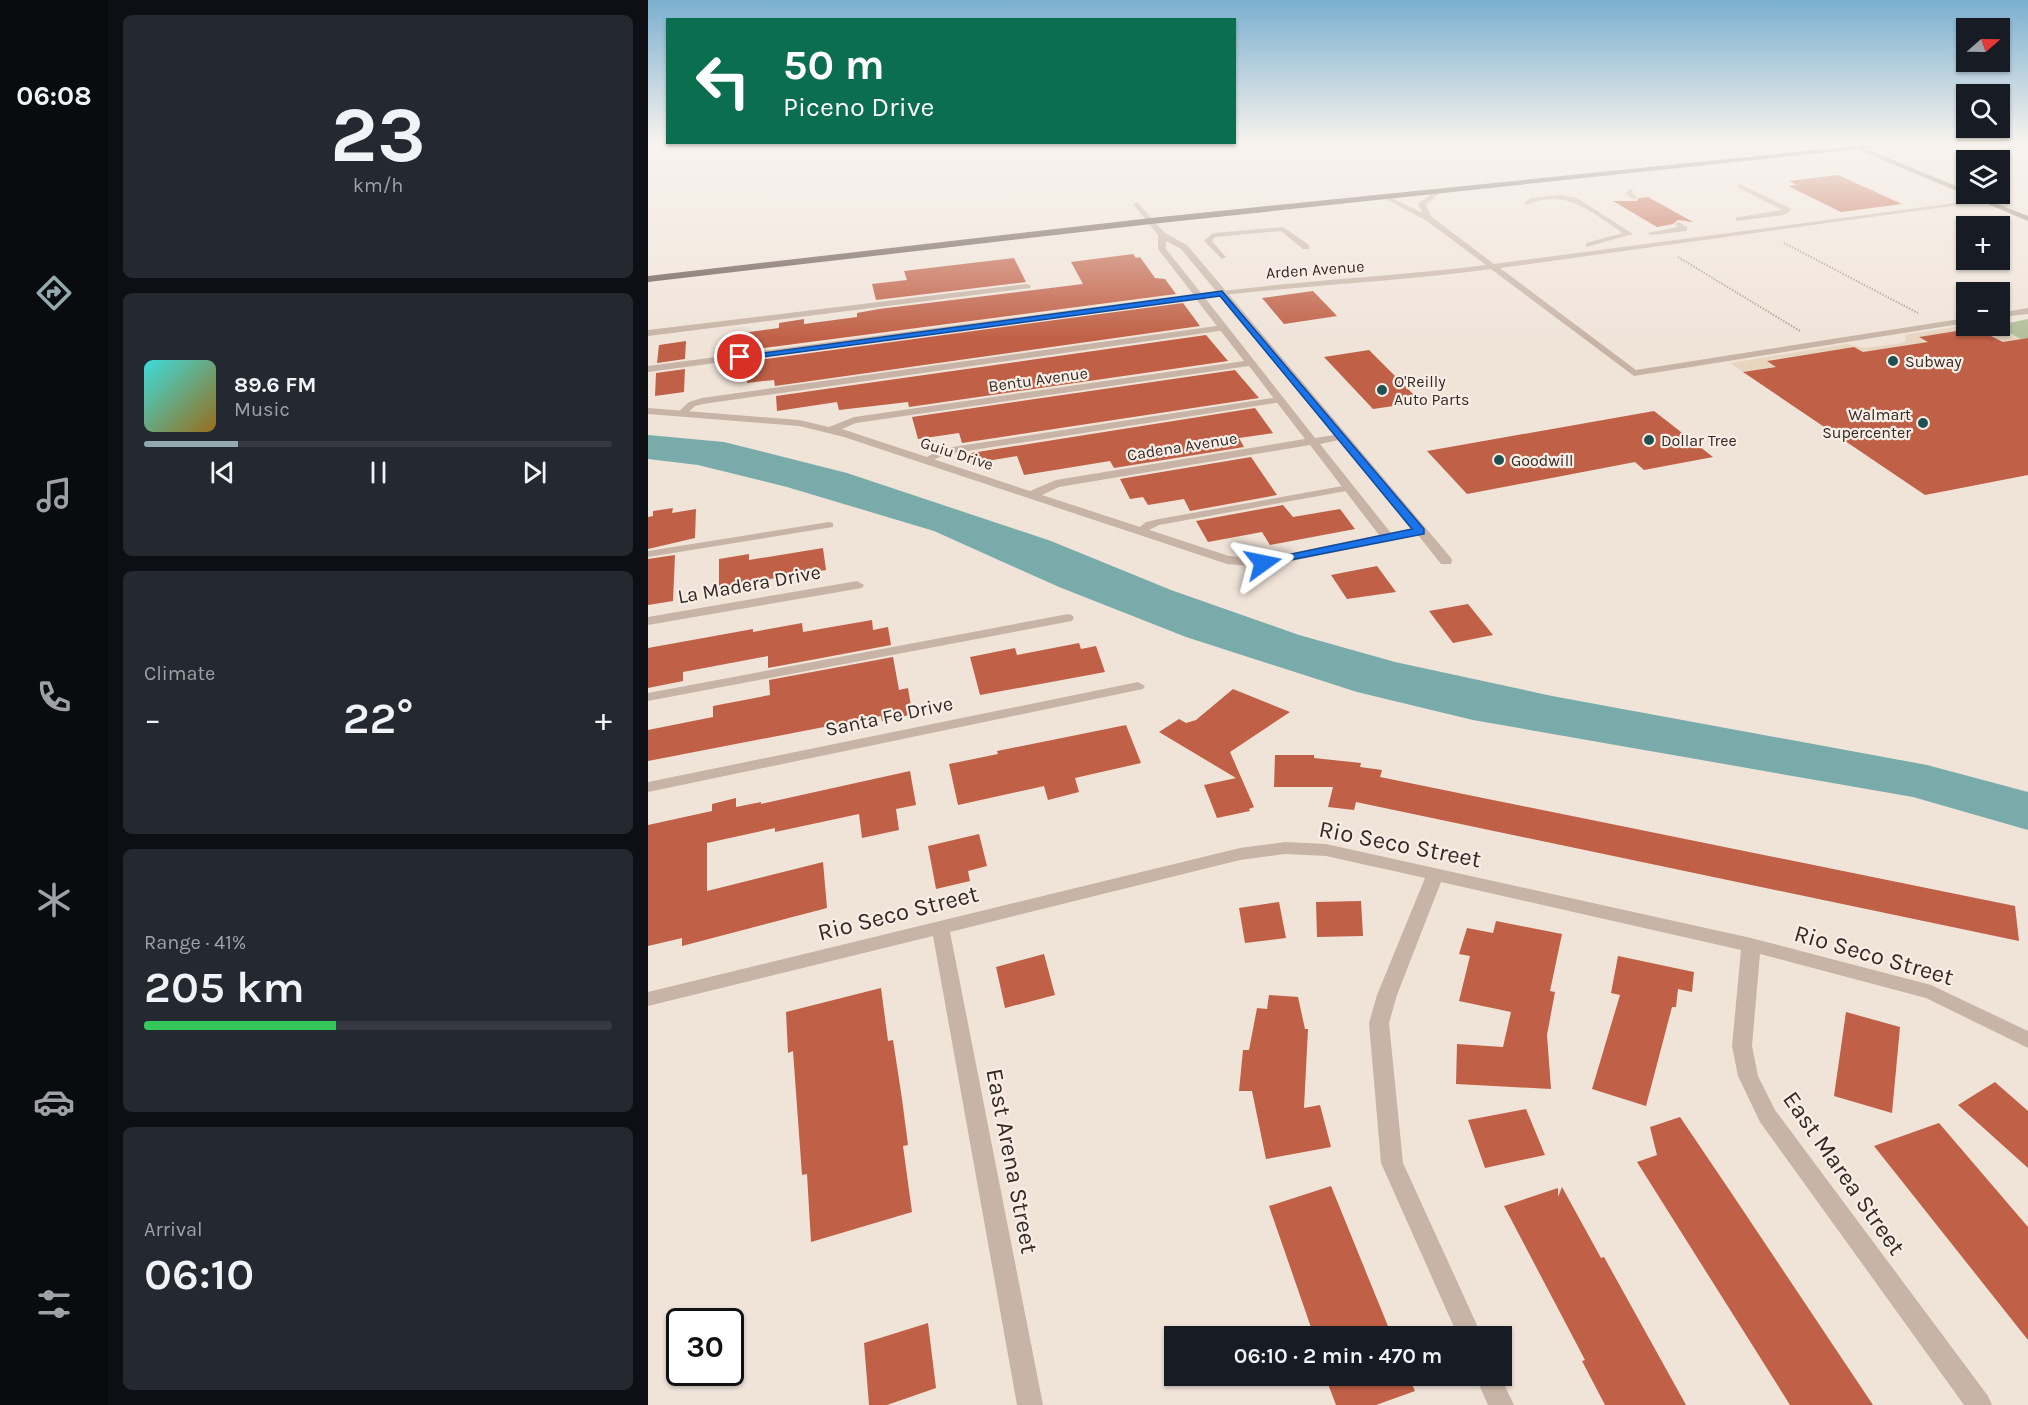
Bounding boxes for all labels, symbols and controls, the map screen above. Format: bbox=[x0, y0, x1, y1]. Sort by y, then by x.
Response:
north arrow bbox=[1956, 18, 2010, 72]
map controls bbox=[1956, 18, 2010, 336]
text: 50 m bbox=[783, 40, 885, 90]
icon: left bbox=[684, 42, 762, 120]
text: 06:08 bbox=[16, 80, 92, 112]
button: search bbox=[1956, 84, 2010, 138]
text: 23 bbox=[330, 89, 426, 181]
text: Piceno Drive bbox=[783, 91, 934, 123]
button: layers bbox=[1956, 150, 2010, 204]
text: km/h bbox=[353, 174, 403, 197]
button: + bbox=[1956, 216, 2010, 270]
street label: Arden Avenue bbox=[1265, 257, 1365, 282]
icon: directions bbox=[33, 272, 75, 314]
button: − bbox=[1956, 282, 2010, 336]
pin bbox=[714, 331, 765, 382]
icon: arrive bbox=[723, 340, 756, 373]
place label: Subway bbox=[1905, 352, 1962, 371]
marker: Subway bbox=[1886, 354, 1900, 368]
street label: Bentu Avenue bbox=[987, 363, 1089, 396]
text: 89.6 FM bbox=[234, 372, 317, 398]
place label: O'Reilly Auto Parts bbox=[1394, 372, 1469, 409]
marker: O'Reilly Auto Parts bbox=[1375, 383, 1389, 397]
text: Music bbox=[234, 398, 290, 421]
place label: Walmart Supercenter bbox=[1822, 405, 1911, 442]
marker: Walmart Supercenter bbox=[1916, 416, 1930, 430]
street label: Cadena Avenue bbox=[1126, 428, 1238, 465]
place label: Dollar Tree bbox=[1661, 431, 1737, 450]
street label: Guiu Drive bbox=[918, 433, 996, 474]
marker: Dollar Tree bbox=[1642, 433, 1656, 447]
place label: Goodwill bbox=[1511, 451, 1574, 470]
marker: Goodwill bbox=[1492, 453, 1506, 467]
icon: previous bbox=[206, 456, 239, 489]
icon: pause bbox=[362, 456, 395, 489]
icon: next bbox=[518, 456, 551, 489]
icon: music bbox=[33, 474, 75, 516]
position arrow bbox=[1231, 531, 1295, 595]
street label: La Madera Drive bbox=[676, 561, 822, 608]
text: Climate bbox=[144, 662, 215, 685]
icon: phone bbox=[33, 676, 75, 718]
text: 22° bbox=[343, 692, 413, 744]
street label: Santa Fe Drive bbox=[823, 692, 955, 741]
text: − bbox=[144, 700, 161, 738]
text: + bbox=[595, 700, 612, 738]
street label: Rio Seco Street bbox=[1317, 815, 1483, 873]
icon: climate bbox=[33, 879, 75, 921]
street label: Rio Seco Street bbox=[815, 880, 981, 946]
street label: Rio Seco Street bbox=[1791, 919, 1957, 991]
text: Range · 41% bbox=[144, 931, 246, 954]
text: 205 km bbox=[144, 961, 305, 1013]
street label: East Arena Street bbox=[980, 1066, 1044, 1256]
icon: car bbox=[33, 1081, 75, 1123]
street label: East Marea Street bbox=[1777, 1086, 1911, 1260]
text: Arrival bbox=[144, 1218, 203, 1241]
text: 06:10 bbox=[144, 1248, 254, 1300]
icon: filters bbox=[33, 1283, 75, 1325]
speed limit sign: 30 bbox=[666, 1308, 744, 1386]
text: 06:10 · 2 min · 470 m bbox=[1234, 1343, 1442, 1369]

